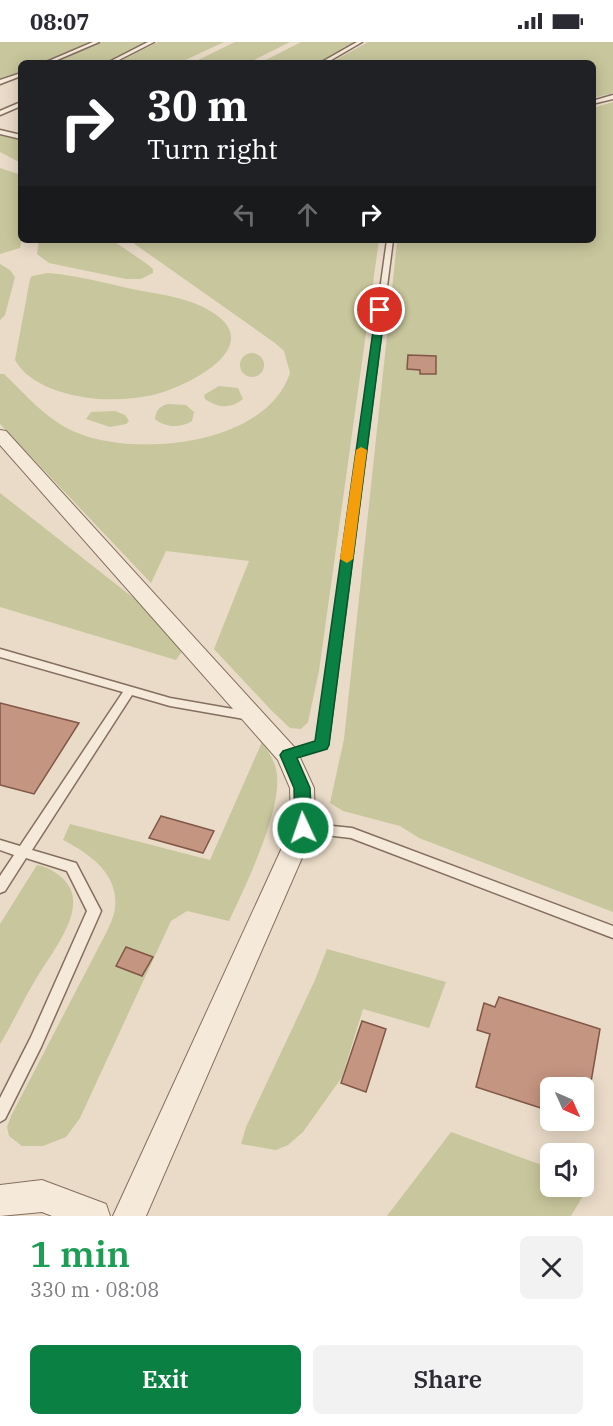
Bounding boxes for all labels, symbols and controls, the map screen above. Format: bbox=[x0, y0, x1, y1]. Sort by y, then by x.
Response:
text: 08:07 bbox=[30, 7, 89, 36]
text: 30 m bbox=[147, 78, 248, 133]
icon: right bbox=[48, 84, 126, 162]
text: Turn right bbox=[147, 131, 278, 166]
icon: left bbox=[228, 198, 261, 231]
icon: ahead bbox=[291, 198, 324, 231]
icon: right bbox=[354, 198, 387, 231]
pin bbox=[354, 284, 405, 335]
icon: arrive bbox=[363, 293, 396, 326]
position arrow bbox=[271, 796, 335, 860]
north arrow bbox=[540, 1077, 594, 1131]
map controls bbox=[540, 1077, 594, 1197]
button: sound bbox=[540, 1143, 594, 1197]
text: 1 min bbox=[30, 1230, 130, 1277]
button: close bbox=[520, 1236, 583, 1299]
text: 330 m · 08:08 bbox=[30, 1276, 159, 1303]
button: Exit bbox=[30, 1345, 301, 1414]
button: Share bbox=[313, 1345, 583, 1414]

